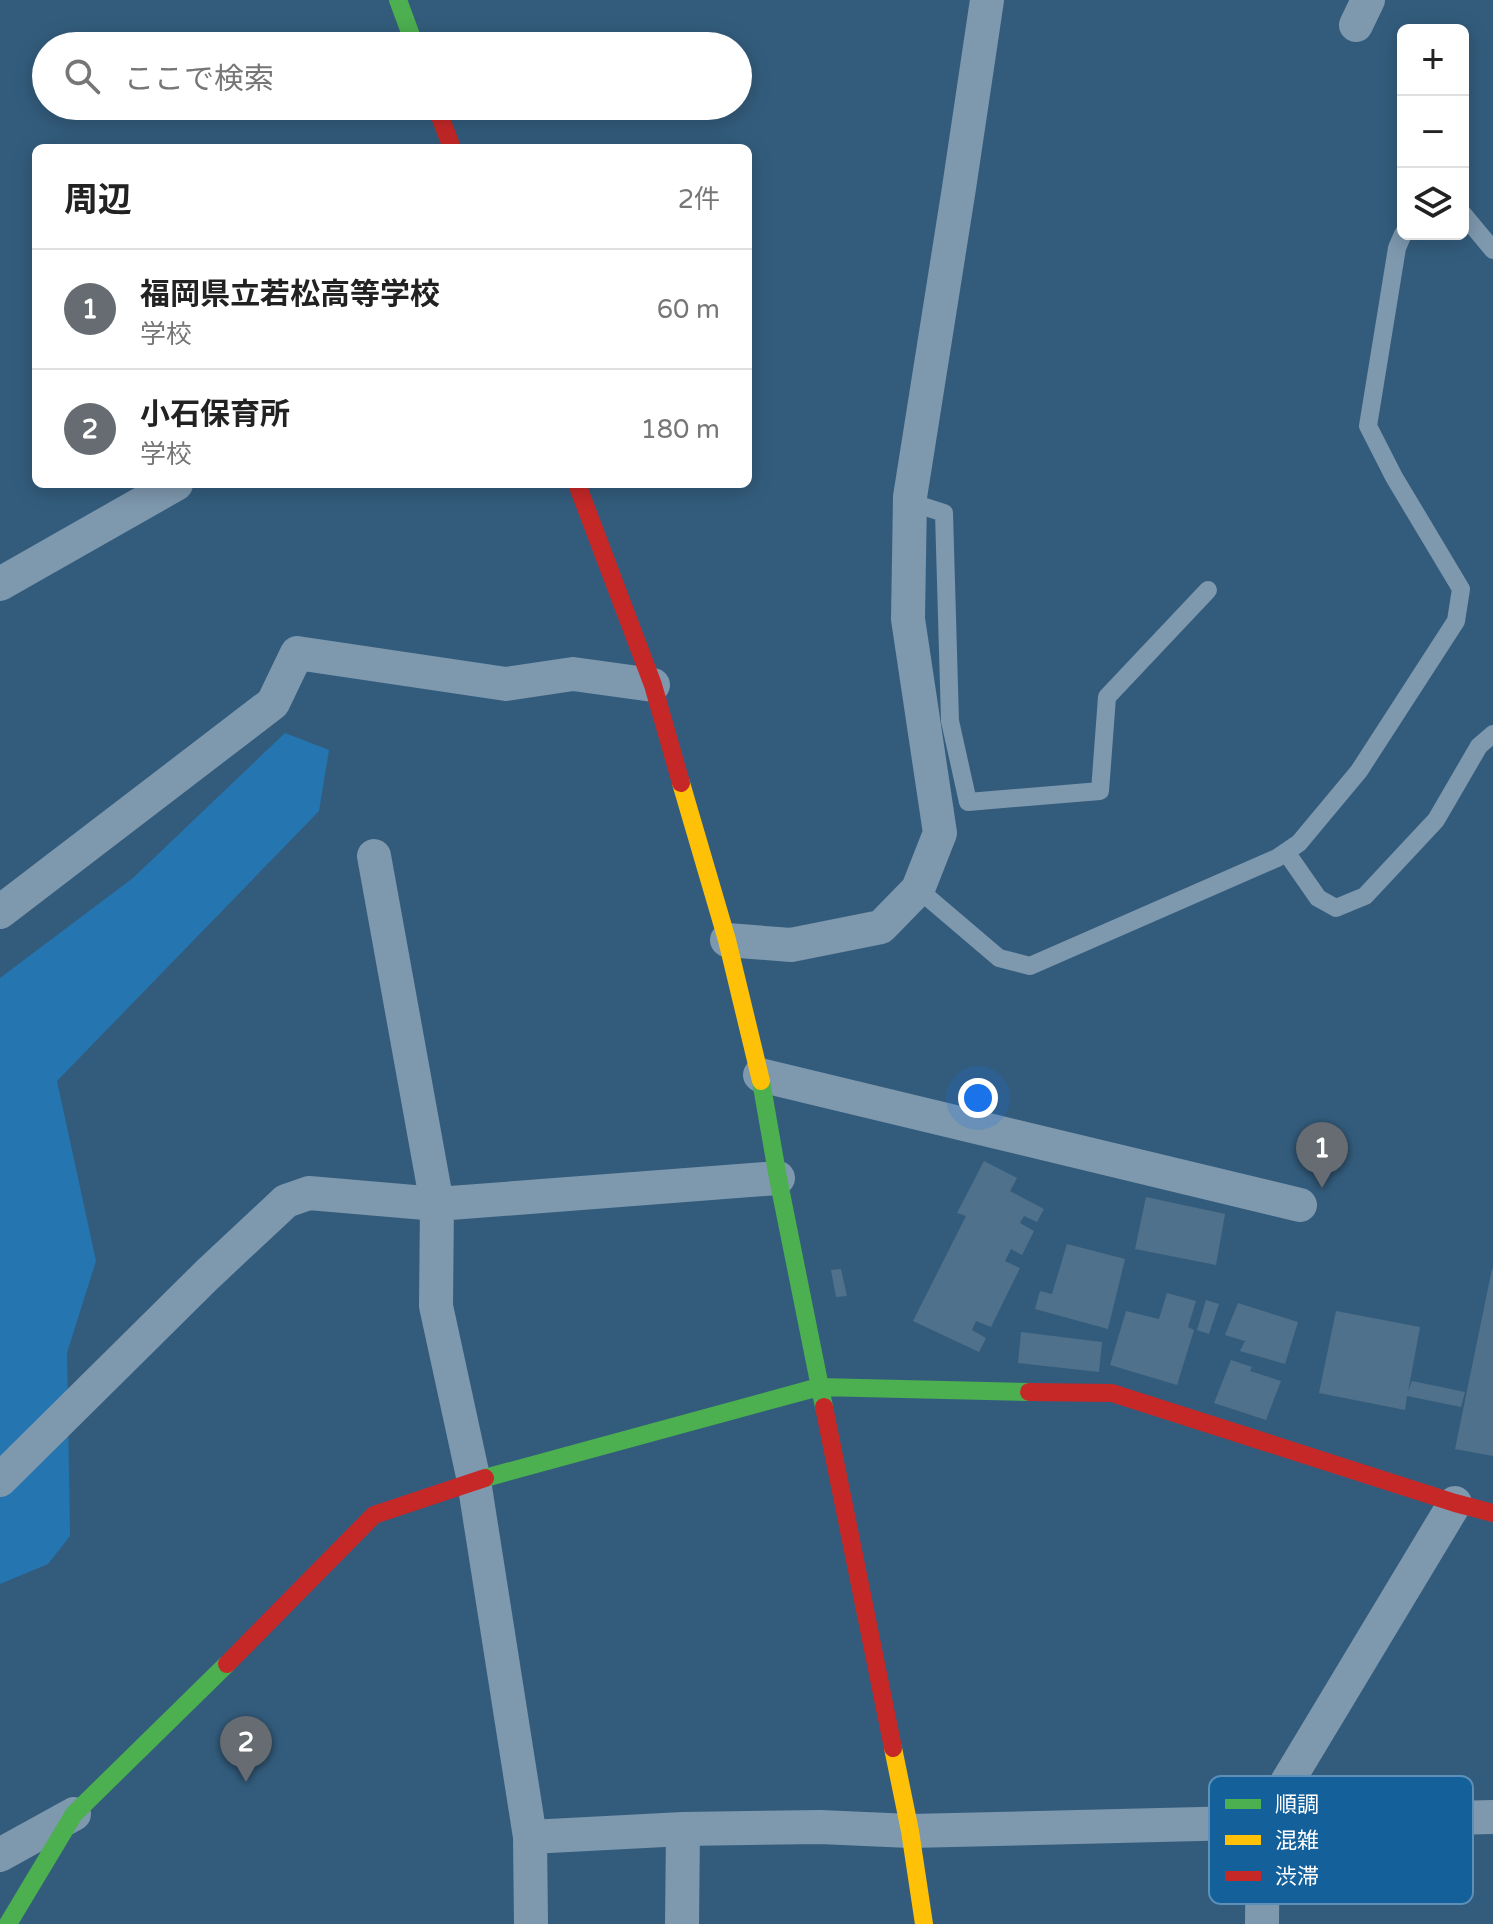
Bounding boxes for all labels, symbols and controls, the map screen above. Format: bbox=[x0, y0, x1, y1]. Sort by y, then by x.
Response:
map controls bbox=[1397, 24, 1469, 240]
button: + bbox=[1397, 24, 1469, 96]
search box bbox=[32, 32, 752, 120]
icon: search bbox=[60, 54, 104, 98]
text: ここで検索 bbox=[124, 61, 274, 98]
button: − bbox=[1397, 96, 1469, 168]
button: layers bbox=[1397, 168, 1469, 240]
text: 周辺 bbox=[64, 180, 132, 221]
text: 2件 bbox=[678, 184, 720, 215]
text: 福岡県立若松高等学校 bbox=[140, 276, 440, 313]
text: 1 bbox=[82, 294, 98, 325]
text: 60 m bbox=[657, 294, 720, 325]
text: 学校 bbox=[140, 319, 192, 350]
text: 小石保育所 bbox=[140, 396, 290, 433]
text: 2 bbox=[82, 414, 98, 445]
text: 180 m bbox=[640, 414, 720, 445]
text: 学校 bbox=[140, 439, 192, 470]
your location bbox=[958, 1078, 998, 1118]
pin: 1 bbox=[1296, 1122, 1348, 1188]
pin: 2 bbox=[220, 1716, 272, 1782]
legend bbox=[1209, 1776, 1473, 1904]
text: 順調 bbox=[1275, 1792, 1319, 1818]
text: 混雑 bbox=[1275, 1828, 1319, 1854]
text: 渋滞 bbox=[1275, 1864, 1319, 1890]

